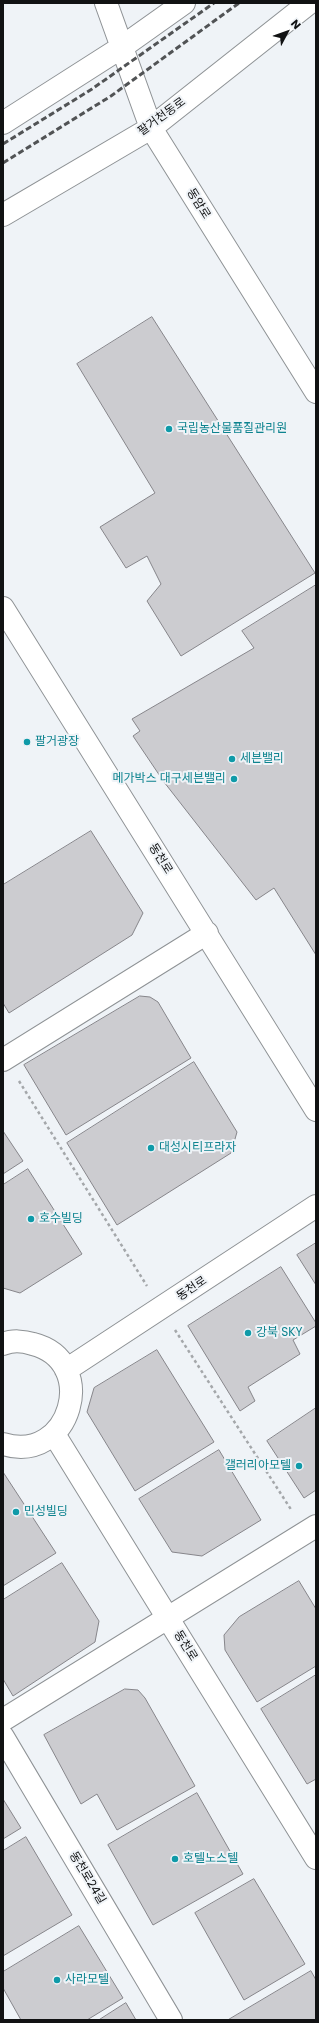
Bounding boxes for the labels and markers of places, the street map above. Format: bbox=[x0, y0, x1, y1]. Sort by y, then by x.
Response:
place label: 국립농산물품질관리원 bbox=[177, 422, 287, 436]
marker: 국립농산물품질관리원 bbox=[164, 424, 174, 434]
place label: 팔거광장 bbox=[35, 735, 79, 749]
marker: 팔거광장 bbox=[22, 737, 32, 747]
place label: 세븐밸리 bbox=[240, 752, 284, 766]
marker: 세븐밸리 bbox=[227, 754, 237, 764]
place label: 메가박스 대구세븐밸리 bbox=[112, 772, 226, 786]
marker: 메가박스 대구세븐밸리 bbox=[229, 774, 239, 784]
place label: 대성시티프라자 bbox=[159, 1141, 236, 1155]
marker: 대성시티프라자 bbox=[146, 1143, 156, 1153]
place label: 호수빌딩 bbox=[39, 1212, 83, 1226]
marker: 호수빌딩 bbox=[26, 1214, 36, 1224]
place label: 강북 SKY bbox=[256, 1326, 303, 1340]
marker: 강북 SKY bbox=[243, 1328, 253, 1338]
place label: 갤러리아모텔 bbox=[225, 1459, 291, 1473]
marker: 갤러리아모텔 bbox=[294, 1461, 304, 1471]
place label: 민성빌딩 bbox=[24, 1505, 68, 1519]
marker: 민성빌딩 bbox=[11, 1507, 21, 1517]
place label: 호텔노스텔 bbox=[183, 1852, 238, 1866]
marker: 호텔노스텔 bbox=[170, 1854, 180, 1864]
place label: 사라모텔 bbox=[65, 1973, 109, 1987]
marker: 사라모텔 bbox=[52, 1975, 62, 1985]

